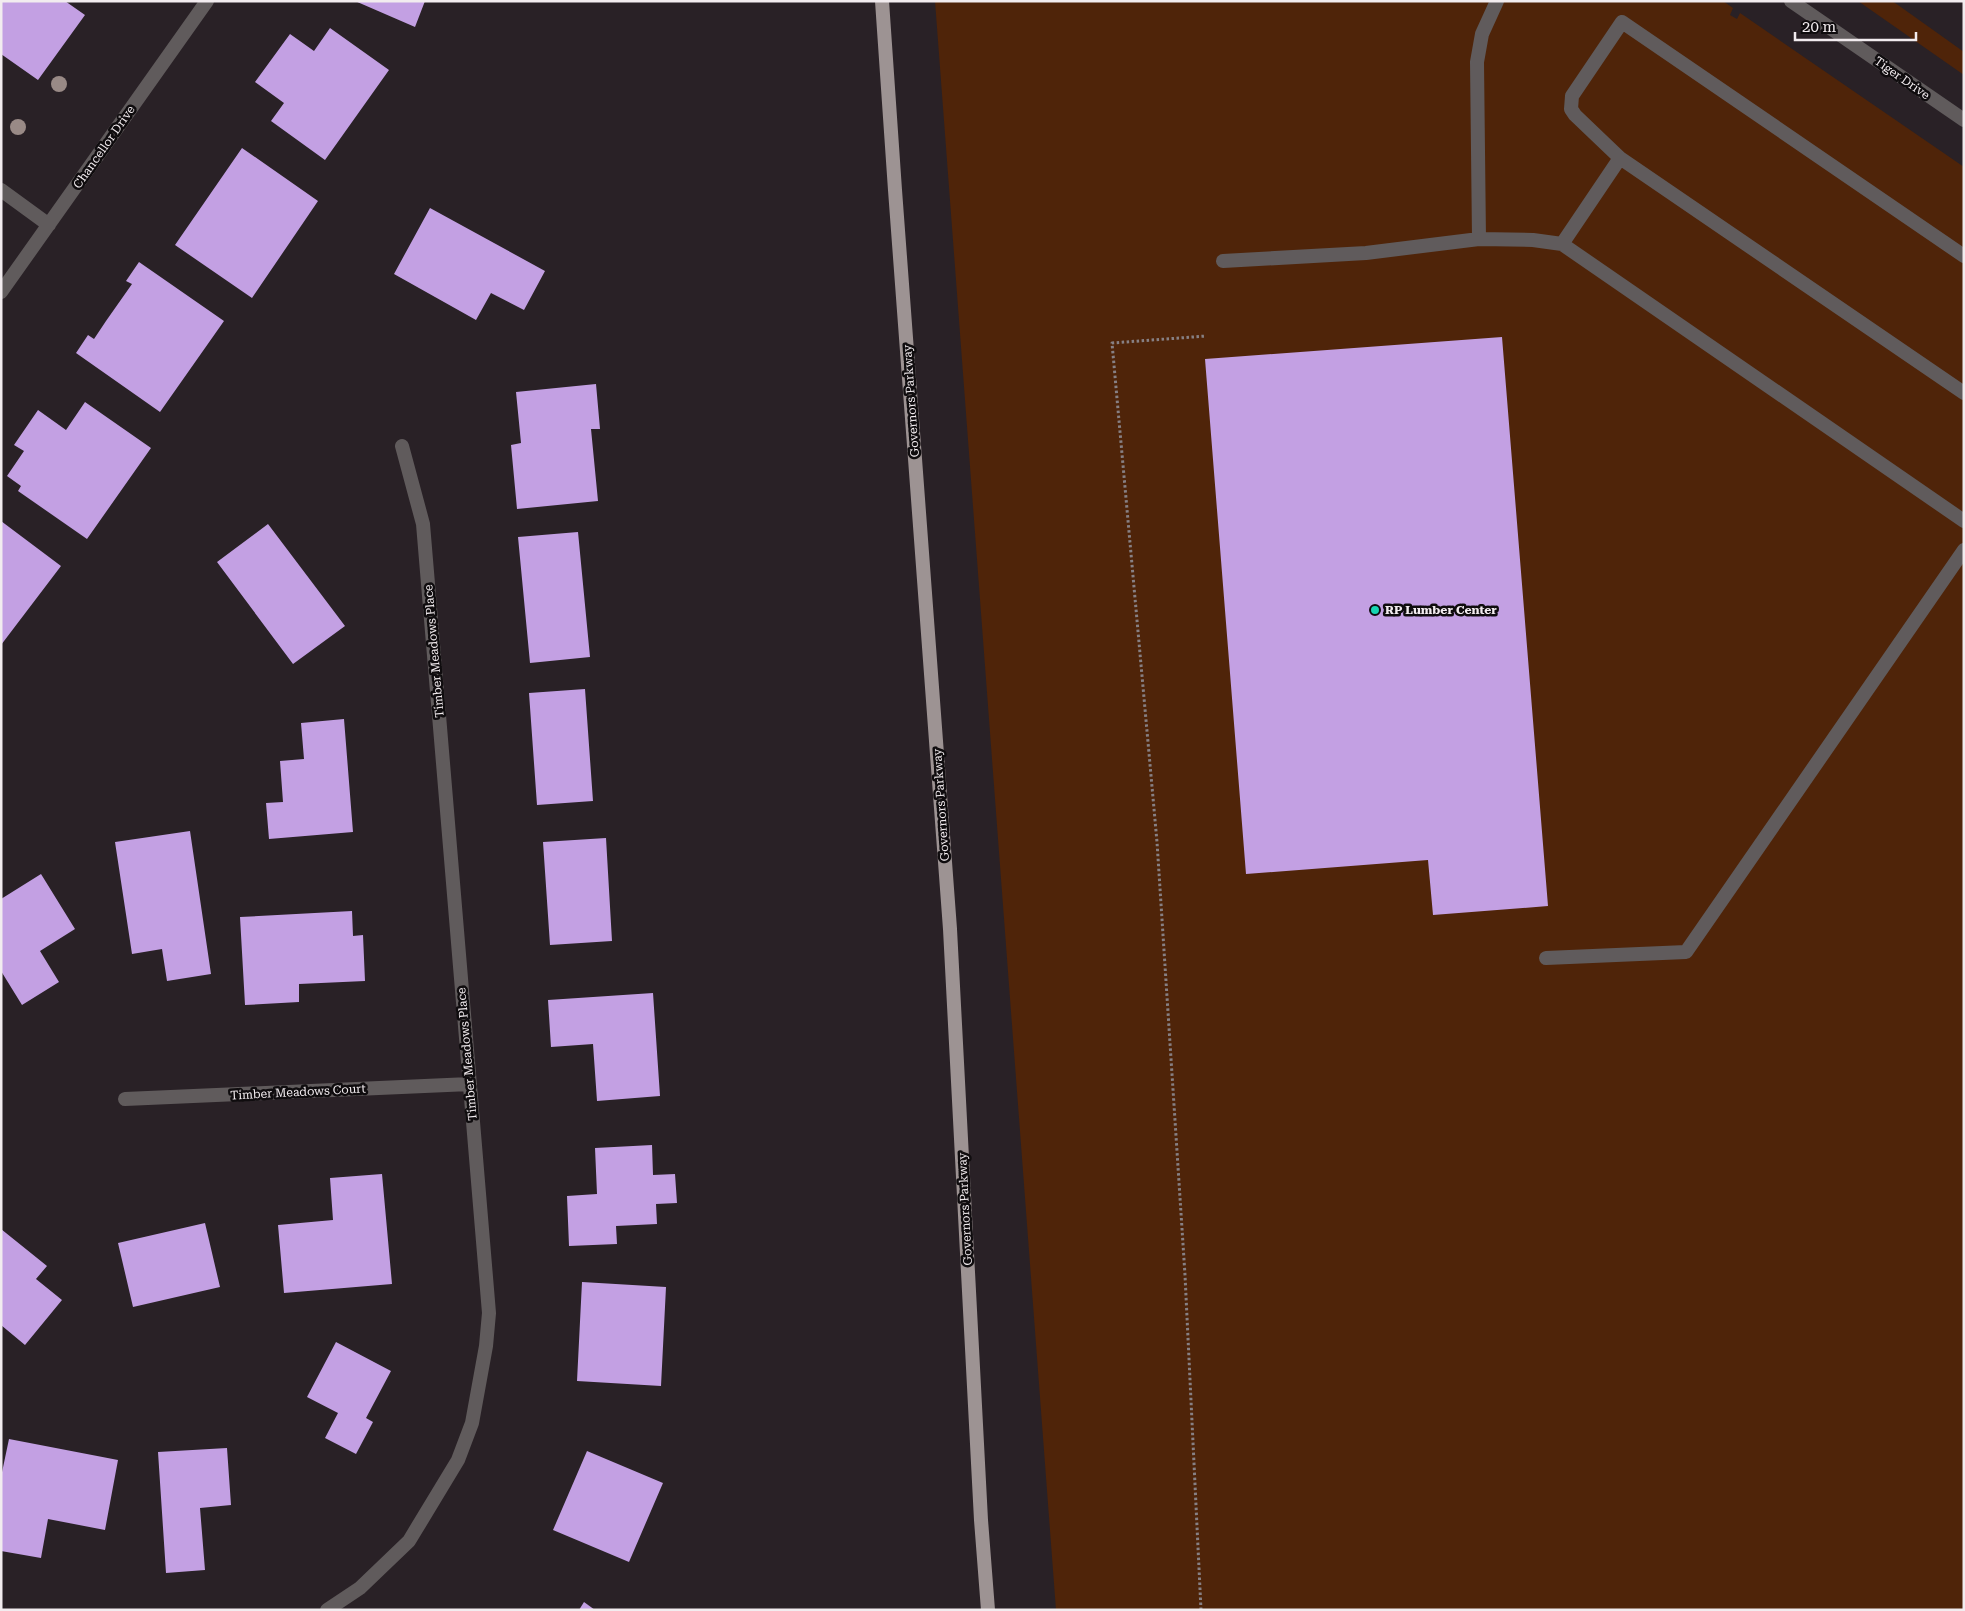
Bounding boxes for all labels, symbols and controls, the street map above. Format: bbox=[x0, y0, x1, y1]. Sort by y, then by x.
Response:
scale bar bbox=[1795, 10, 1916, 42]
text: 20 m bbox=[1802, 18, 1837, 36]
street label: Tiger Drive bbox=[1872, 54, 1933, 102]
street label: Chancellor Drive bbox=[70, 103, 138, 191]
street label: Governors Parkway bbox=[900, 343, 922, 458]
street label: Timber Meadows Place bbox=[421, 583, 447, 718]
place label: RP Lumber Center bbox=[1385, 603, 1497, 617]
marker: RP Lumber Center bbox=[1369, 604, 1381, 616]
street label: Governors Parkway bbox=[930, 747, 952, 862]
street label: Timber Meadows Place bbox=[454, 986, 480, 1121]
street label: Timber Meadows Court bbox=[230, 1081, 367, 1103]
street label: Governors Parkway bbox=[955, 1151, 975, 1266]

